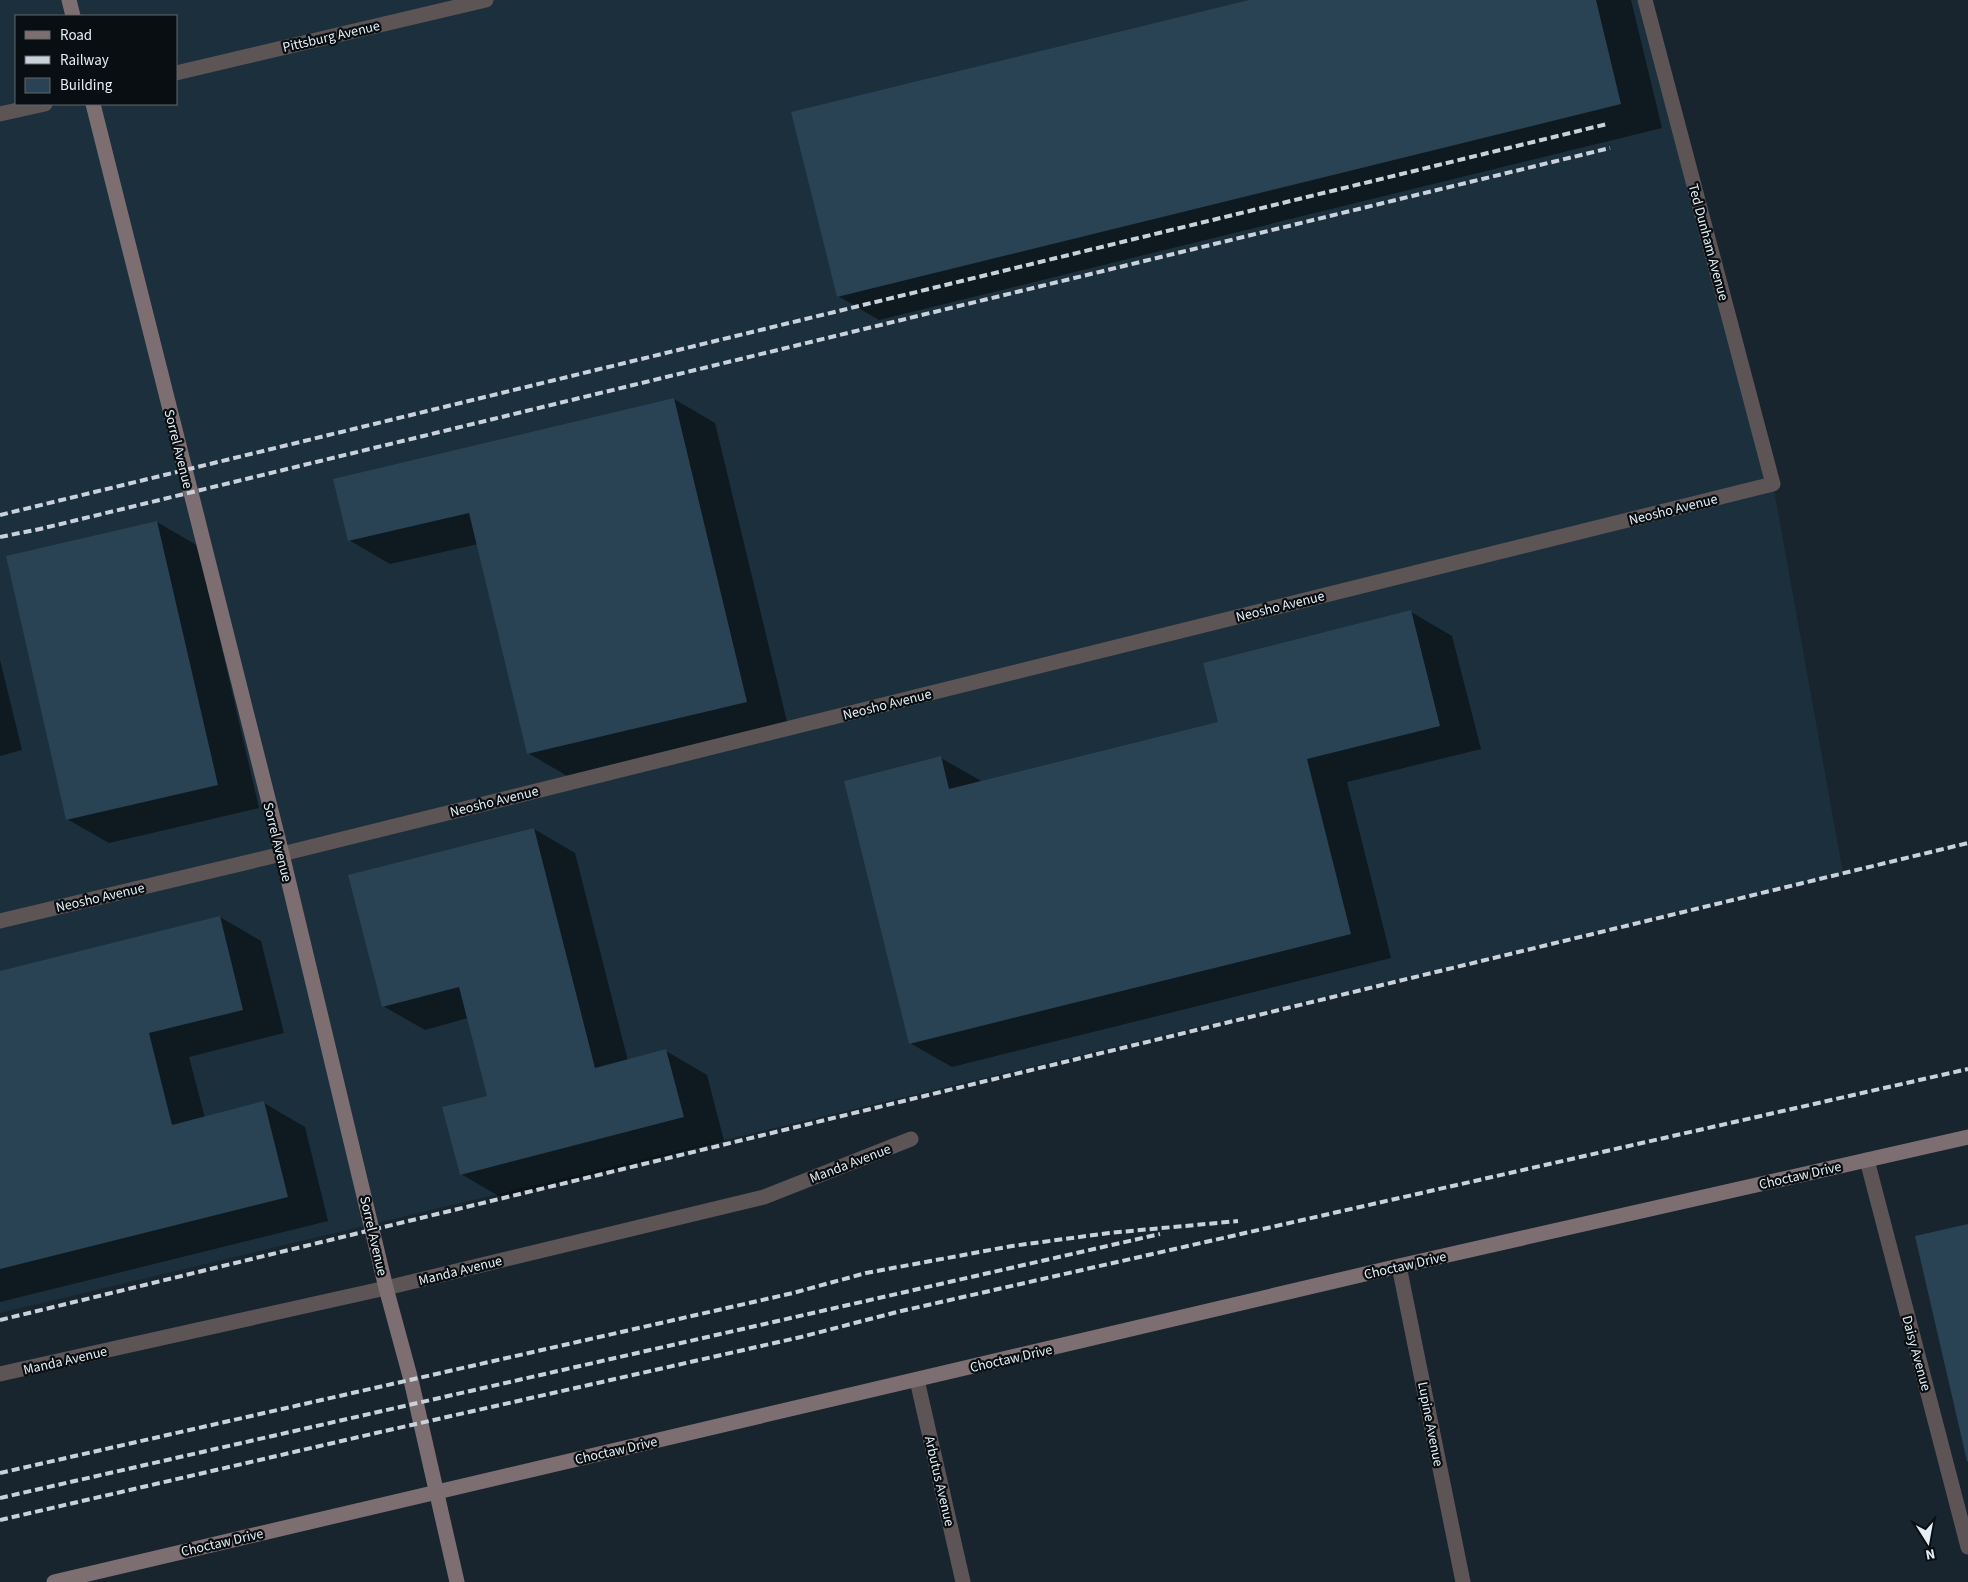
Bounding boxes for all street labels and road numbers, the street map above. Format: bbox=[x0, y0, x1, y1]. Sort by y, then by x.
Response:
street label: Pittsburg Avenue bbox=[281, 16, 382, 58]
street label: Ted Dunham Avenue bbox=[1683, 182, 1733, 303]
street label: Sorrel Avenue bbox=[159, 407, 198, 491]
street label: Neosho Avenue bbox=[1627, 489, 1720, 531]
street label: Neosho Avenue bbox=[1234, 586, 1327, 628]
street label: Neosho Avenue bbox=[841, 684, 934, 726]
street label: Neosho Avenue bbox=[448, 781, 541, 823]
street label: Sorrel Avenue bbox=[258, 800, 297, 884]
street label: Neosho Avenue bbox=[54, 878, 147, 918]
street label: Manda Avenue bbox=[807, 1139, 894, 1189]
street label: Choctaw Drive bbox=[1757, 1157, 1844, 1195]
street label: Sorrel Avenue bbox=[354, 1194, 392, 1278]
street label: Choctaw Drive bbox=[1362, 1247, 1449, 1285]
street label: Manda Avenue bbox=[416, 1251, 504, 1291]
street label: Daisy Avenue bbox=[1896, 1313, 1936, 1393]
street label: Choctaw Drive bbox=[968, 1340, 1055, 1378]
street label: Manda Avenue bbox=[21, 1342, 109, 1380]
street label: Lupine Avenue bbox=[1412, 1380, 1448, 1468]
street label: Choctaw Drive bbox=[573, 1432, 660, 1470]
street label: Arbutus Avenue bbox=[919, 1434, 959, 1528]
street label: Choctaw Drive bbox=[179, 1524, 266, 1562]

